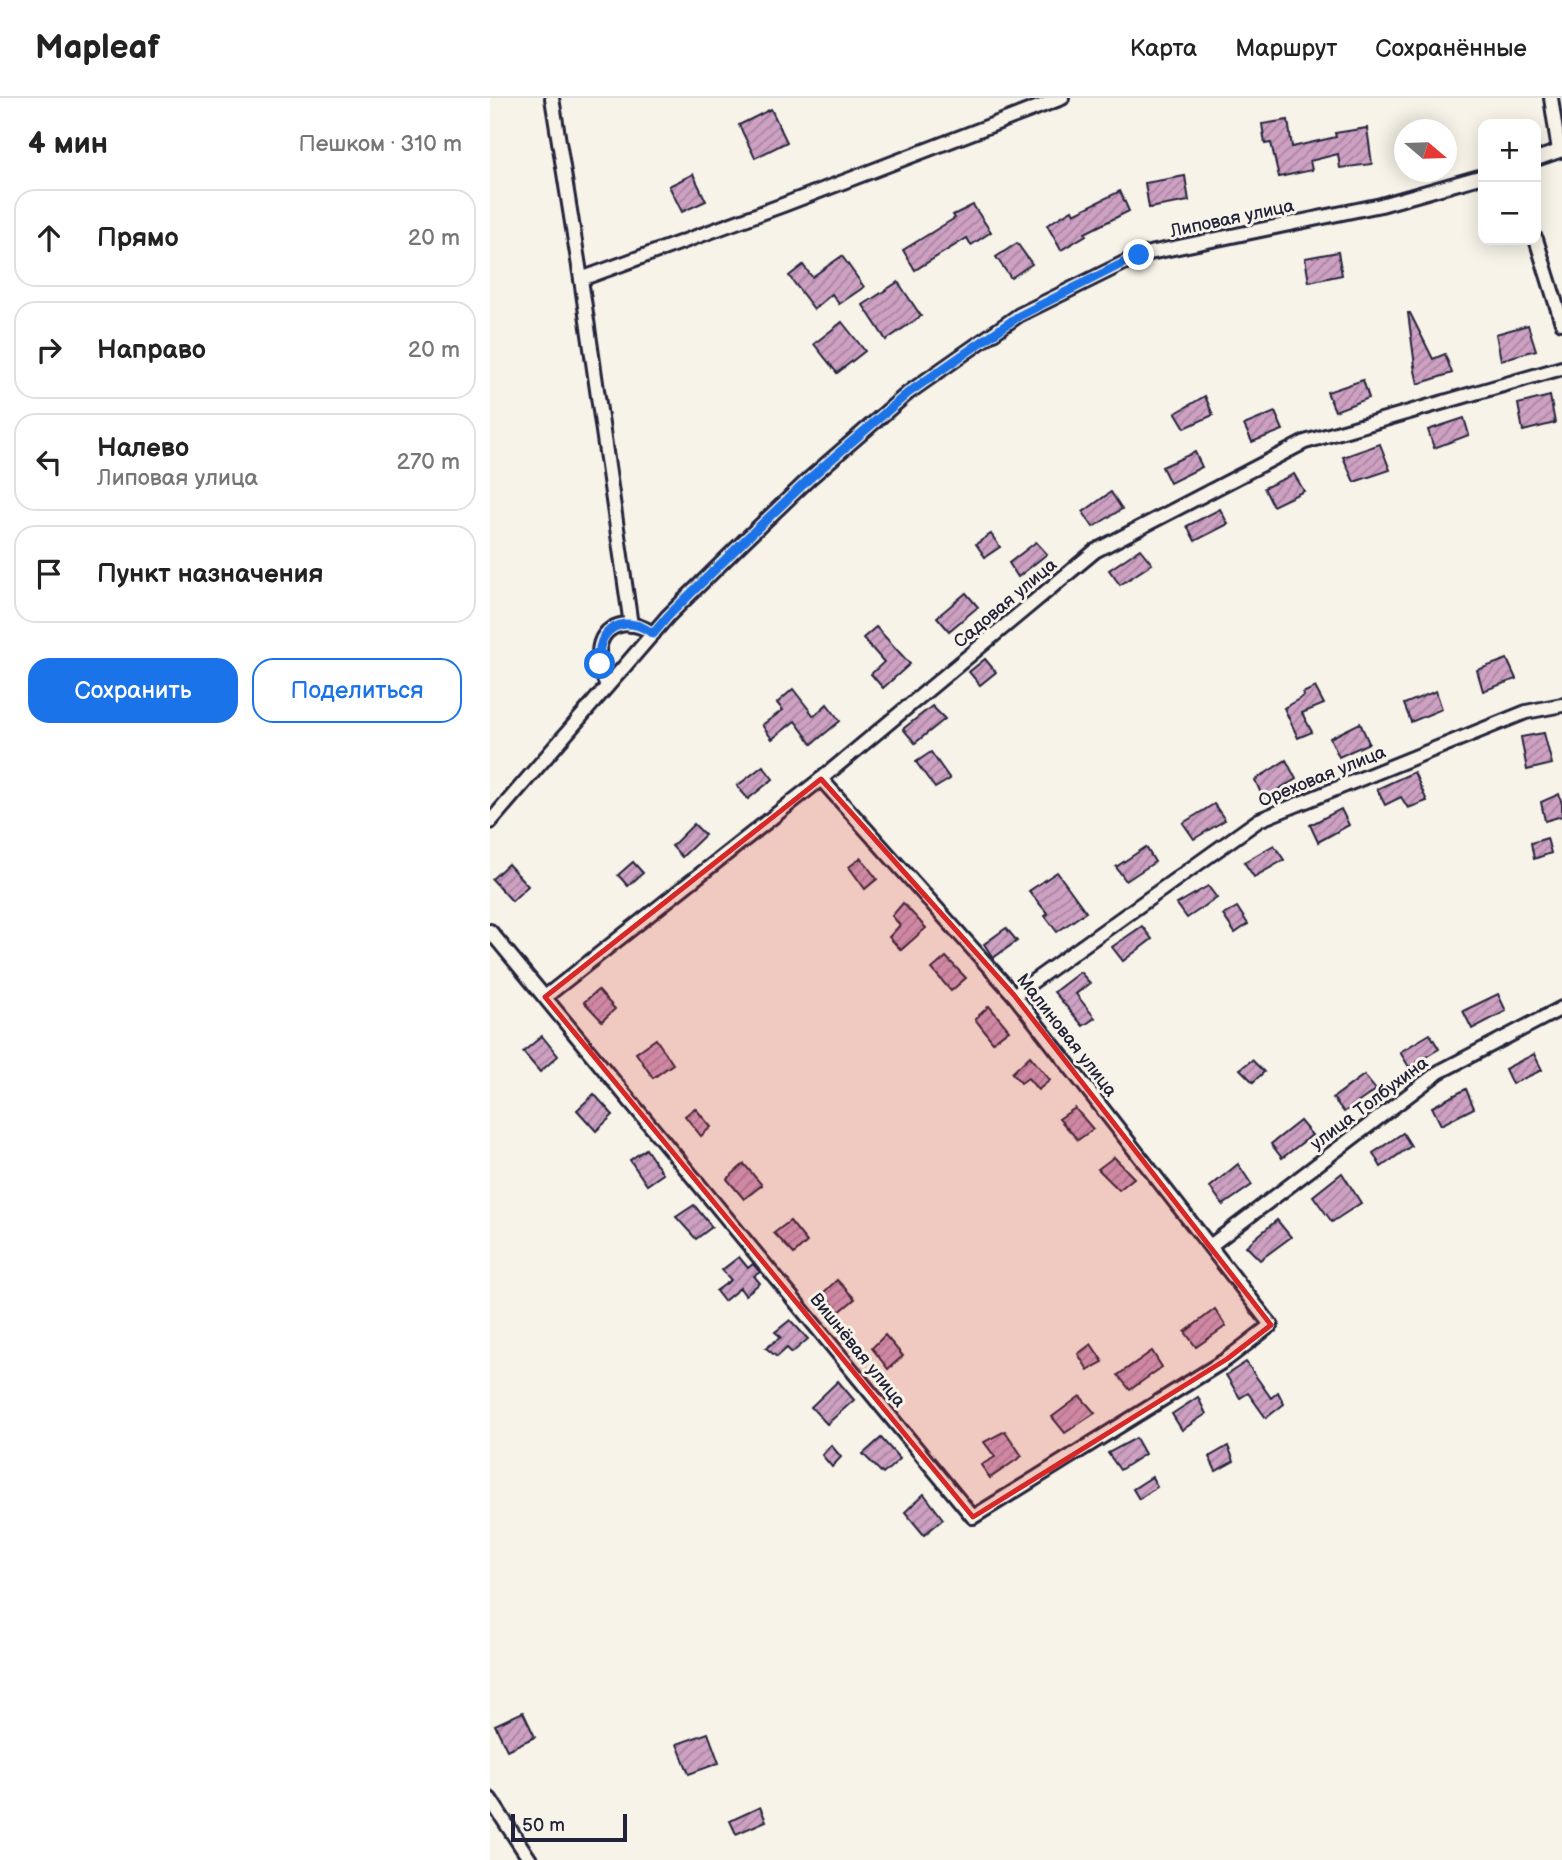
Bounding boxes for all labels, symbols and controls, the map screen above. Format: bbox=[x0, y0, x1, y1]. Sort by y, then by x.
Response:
text: Mapleaf bbox=[35, 28, 160, 68]
text: Карта bbox=[1130, 34, 1197, 63]
text: Маршрут bbox=[1235, 34, 1337, 63]
text: Сохранённые bbox=[1375, 34, 1527, 63]
north arrow bbox=[1394, 119, 1457, 182]
map controls bbox=[1478, 119, 1541, 245]
button: + bbox=[1478, 119, 1541, 182]
text: 4 мин bbox=[28, 126, 108, 162]
text: Пешком · 310 m bbox=[298, 130, 462, 158]
button: − bbox=[1478, 182, 1541, 245]
street label: Липовая улица bbox=[1167, 195, 1296, 242]
icon: ahead bbox=[30, 219, 68, 257]
text: Прямо bbox=[97, 223, 179, 254]
text: 20 m bbox=[408, 224, 460, 252]
route end bbox=[1123, 239, 1154, 270]
icon: right bbox=[30, 331, 68, 369]
text: Направо bbox=[97, 335, 206, 366]
text: 20 m bbox=[408, 336, 460, 364]
text: Налево bbox=[97, 433, 189, 464]
icon: left bbox=[30, 443, 68, 481]
text: 270 m bbox=[396, 448, 460, 476]
text: Липовая улица bbox=[97, 464, 258, 492]
street label: Садовая улица bbox=[950, 554, 1061, 653]
icon: arrive bbox=[30, 555, 68, 593]
text: Пункт назначения bbox=[97, 559, 323, 590]
route start bbox=[584, 648, 615, 679]
button: Сохранить bbox=[28, 658, 238, 723]
button: Поделиться bbox=[252, 658, 462, 723]
street label: Ореховая улица bbox=[1256, 741, 1389, 812]
street label: Малиновая улица bbox=[1012, 970, 1121, 1101]
street label: улица Толбухина bbox=[1306, 1052, 1433, 1154]
street label: Вишнёвая улица bbox=[805, 1289, 910, 1412]
scale bar bbox=[511, 1811, 626, 1843]
text: 50 m bbox=[522, 1814, 565, 1837]

